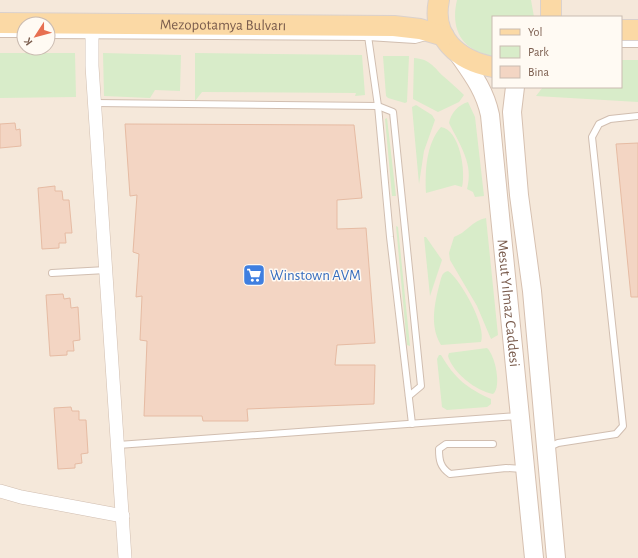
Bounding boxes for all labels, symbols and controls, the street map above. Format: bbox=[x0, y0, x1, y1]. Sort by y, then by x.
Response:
north arrow bbox=[16, 16, 56, 56]
legend bbox=[492, 16, 622, 88]
street label: Mezopotamya Bulvarı bbox=[160, 17, 286, 33]
text: Yol bbox=[528, 26, 542, 38]
text: K bbox=[22, 35, 35, 47]
text: Park bbox=[528, 46, 549, 58]
text: Bina bbox=[528, 66, 550, 78]
street label: Mesut Yılmaz Caddesi bbox=[494, 239, 522, 368]
supermarket icon: Winstown AVM bbox=[241, 262, 267, 288]
place label: Winstown AVM bbox=[270, 268, 361, 283]

